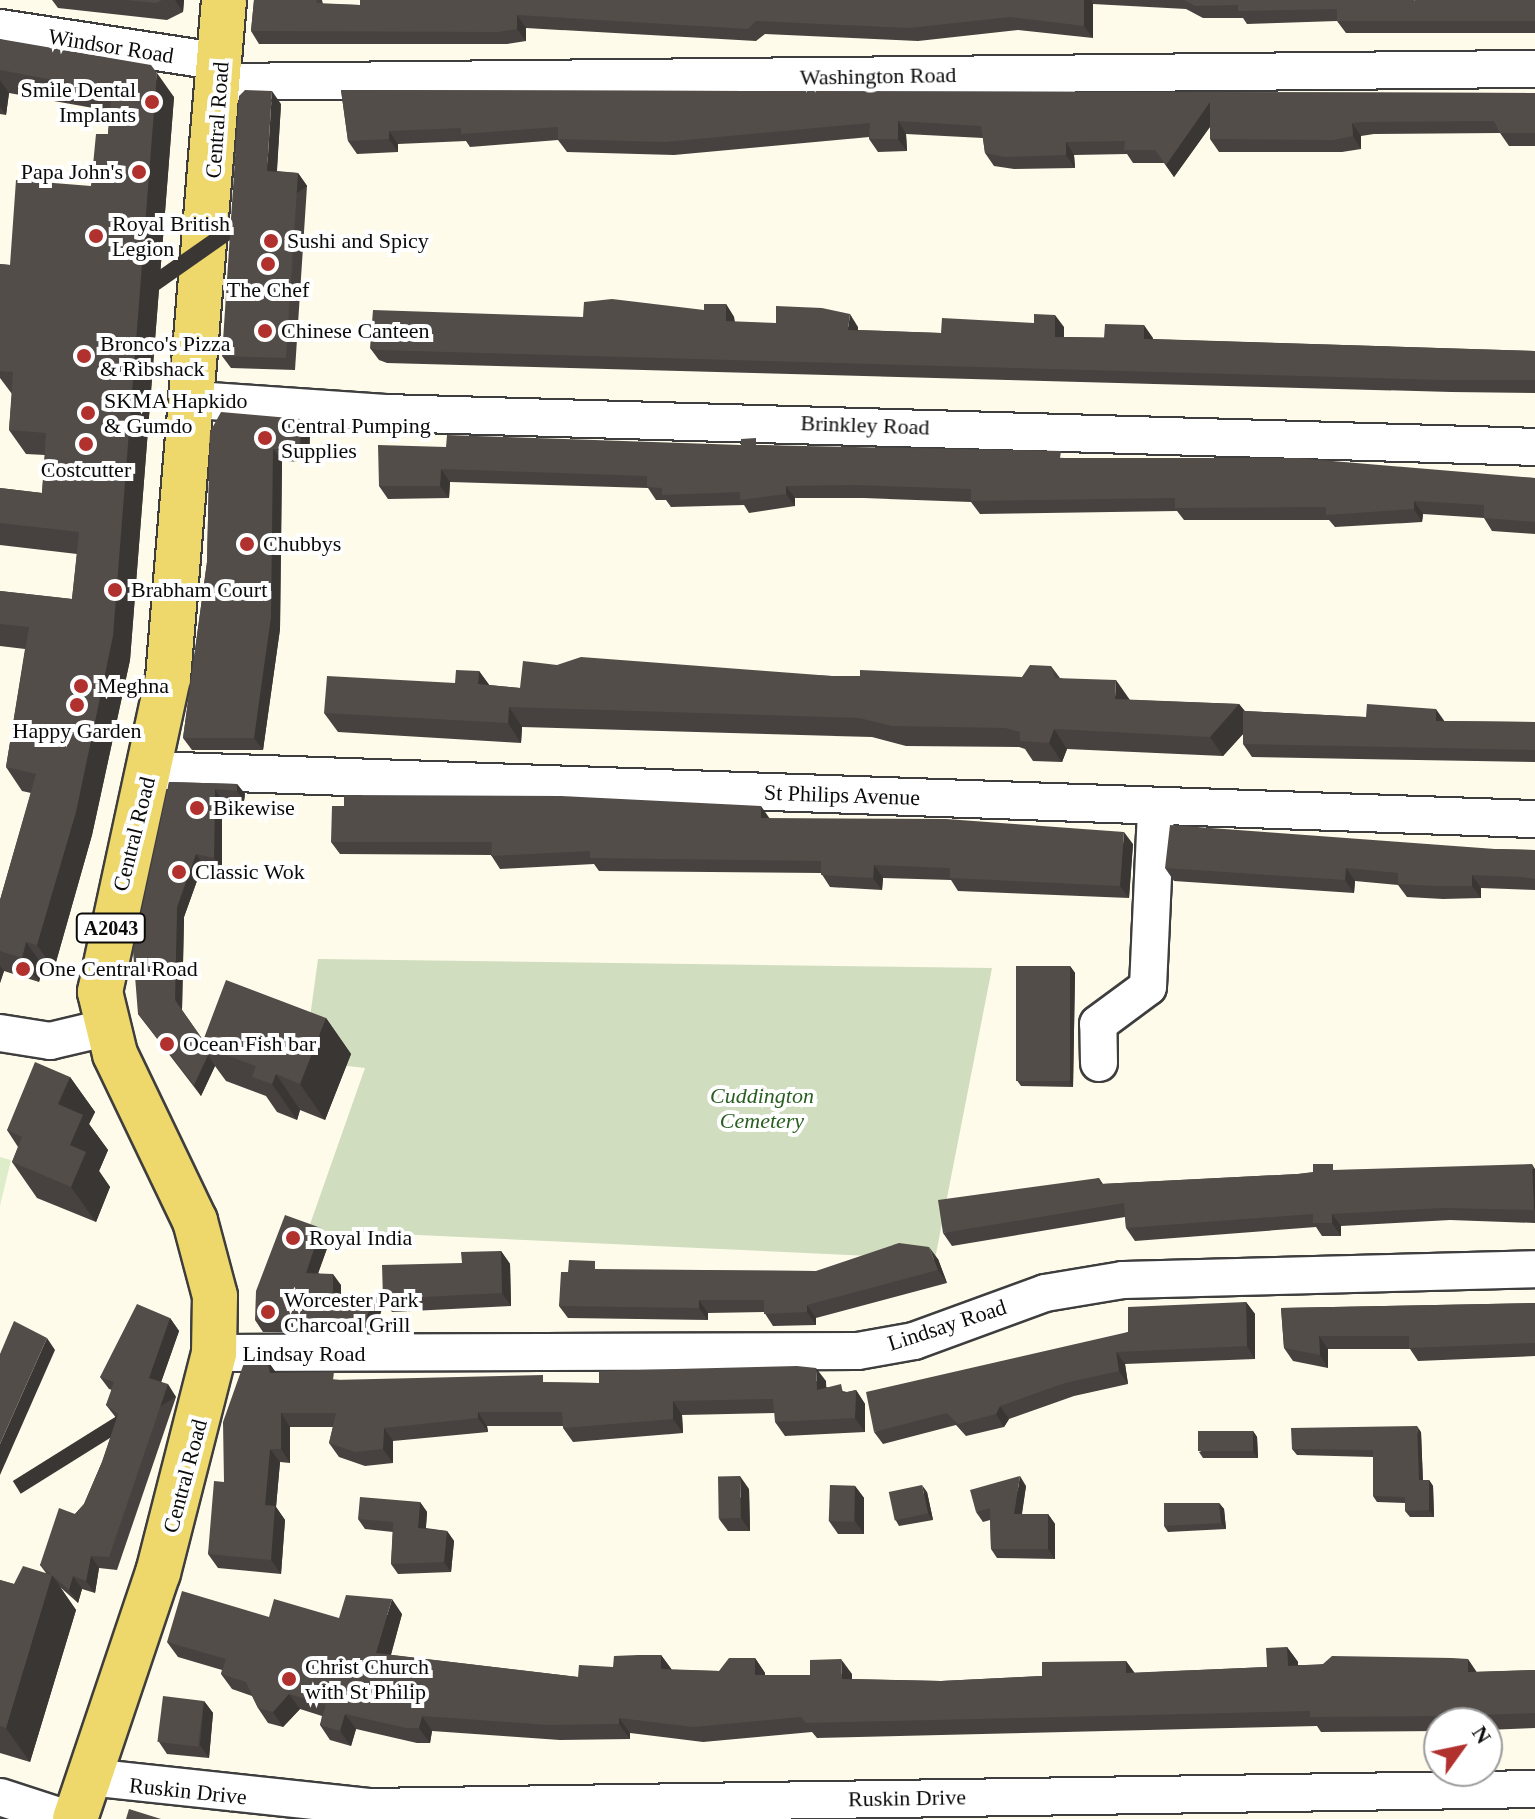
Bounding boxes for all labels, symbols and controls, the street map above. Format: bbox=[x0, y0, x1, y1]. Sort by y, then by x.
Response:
street label: Windsor Road bbox=[46, 23, 176, 69]
street label: Central Road bbox=[200, 61, 234, 179]
street label: Washington Road bbox=[800, 61, 956, 91]
place label: Smile Dental Implants bbox=[21, 76, 136, 128]
marker: Smile Dental Implants bbox=[143, 93, 161, 111]
place label: Papa John's bbox=[21, 159, 123, 185]
marker: Papa John's bbox=[130, 163, 148, 181]
place label: Royal British Legion bbox=[112, 210, 230, 262]
marker: Royal British Legion bbox=[87, 227, 105, 245]
place label: Sushi and Spicy bbox=[287, 228, 429, 254]
marker: Sushi and Spicy bbox=[262, 232, 280, 250]
marker: The Chef bbox=[259, 255, 277, 273]
place label: The Chef bbox=[227, 277, 309, 303]
place label: Chinese Canteen bbox=[281, 318, 429, 344]
marker: Chinese Canteen bbox=[256, 322, 274, 340]
place label: Bronco's Pizza & Ribshack bbox=[100, 330, 230, 382]
marker: Bronco's Pizza & Ribshack bbox=[75, 347, 93, 365]
place label: SKMA Hapkido & Gumdo bbox=[104, 387, 249, 438]
marker: SKMA Hapkido & Gumdo bbox=[79, 404, 97, 422]
street label: Brinkley Road bbox=[800, 410, 930, 440]
place label: Central Pumping Supplies bbox=[281, 412, 431, 464]
marker: Central Pumping Supplies bbox=[256, 429, 274, 447]
marker: Costcutter bbox=[77, 435, 95, 453]
place label: Costcutter bbox=[41, 457, 131, 483]
place label: Chubbys bbox=[263, 531, 341, 557]
marker: Chubbys bbox=[238, 535, 256, 553]
place label: Brabham Court bbox=[131, 577, 267, 603]
marker: Brabham Court bbox=[106, 581, 124, 599]
place label: Meghna bbox=[97, 673, 169, 699]
marker: Meghna bbox=[72, 677, 90, 695]
marker: Happy Garden bbox=[68, 696, 86, 714]
place label: Happy Garden bbox=[13, 718, 141, 744]
street label: Central Road bbox=[107, 774, 161, 894]
street label: St Philips Avenue bbox=[763, 779, 921, 811]
place label: Bikewise bbox=[213, 795, 295, 821]
marker: Bikewise bbox=[188, 799, 206, 817]
place label: Classic Wok bbox=[195, 859, 305, 885]
marker: Classic Wok bbox=[170, 863, 188, 881]
road number: A2043 bbox=[75, 912, 147, 944]
place label: One Central Road bbox=[39, 956, 198, 982]
marker: One Central Road bbox=[14, 960, 32, 978]
place label: Ocean Fish bar bbox=[183, 1031, 316, 1057]
marker: Ocean Fish bar bbox=[158, 1035, 176, 1053]
park label: Cuddington Cemetery bbox=[710, 1082, 814, 1134]
place label: Royal India bbox=[309, 1225, 412, 1251]
marker: Royal India bbox=[284, 1229, 302, 1247]
place label: Worcester Park Charcoal Grill bbox=[284, 1286, 418, 1338]
street label: Lindsay Road bbox=[885, 1293, 1009, 1357]
marker: Worcester Park Charcoal Grill bbox=[259, 1303, 277, 1321]
street label: Lindsay Road bbox=[243, 1341, 365, 1367]
street label: Central Road bbox=[157, 1416, 213, 1536]
place label: Christ Church with St Philip bbox=[305, 1653, 429, 1704]
marker: Christ Church with St Philip bbox=[280, 1670, 298, 1688]
north arrow bbox=[1423, 1707, 1503, 1787]
text: N bbox=[1467, 1721, 1497, 1748]
street label: Ruskin Drive bbox=[128, 1772, 248, 1810]
street label: Ruskin Drive bbox=[848, 1784, 966, 1812]

